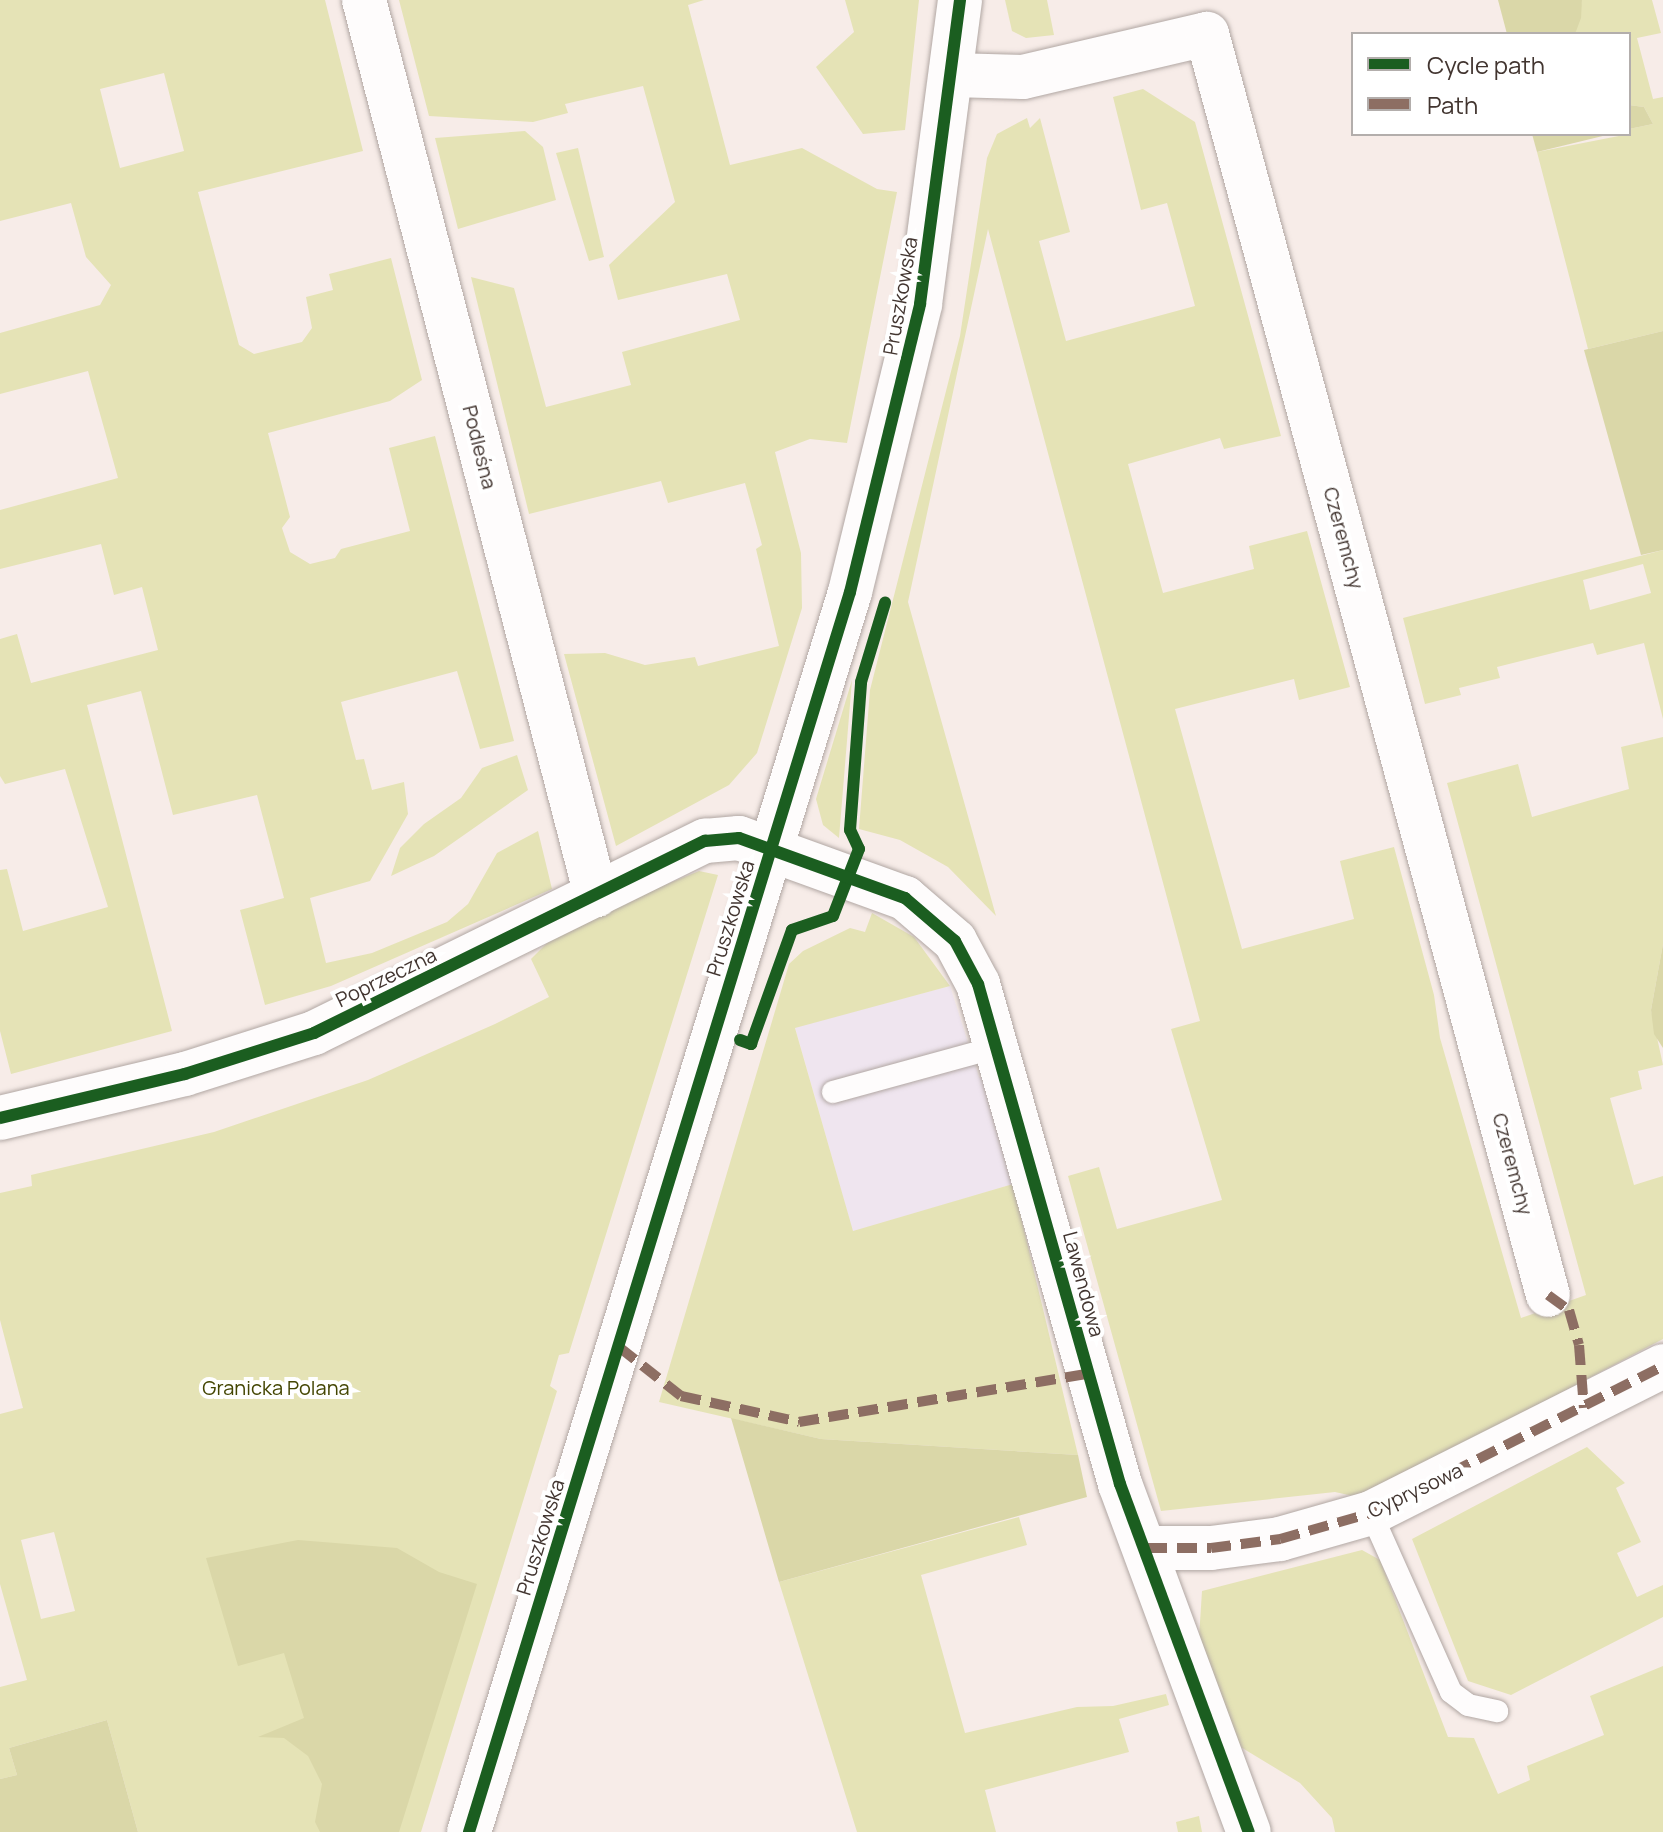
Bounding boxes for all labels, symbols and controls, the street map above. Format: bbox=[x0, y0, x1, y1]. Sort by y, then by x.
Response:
legend bbox=[1351, 32, 1631, 136]
text: Cycle path bbox=[1427, 48, 1545, 81]
text: Path bbox=[1427, 88, 1478, 121]
street label: Pruszkowska bbox=[878, 235, 922, 357]
street label: Podleśna bbox=[458, 403, 502, 491]
street label: Czeremchy bbox=[1319, 484, 1369, 592]
street label: Pruszkowska bbox=[701, 857, 759, 979]
street label: Poprzeczna bbox=[332, 942, 440, 1012]
street label: Czeremchy bbox=[1488, 1110, 1538, 1218]
street label: Lawendowa bbox=[1058, 1229, 1110, 1339]
park label: Granicka Polana bbox=[202, 1375, 350, 1399]
street label: Cyprysowa bbox=[1364, 1458, 1466, 1522]
street label: Pruszkowska bbox=[511, 1476, 569, 1598]

